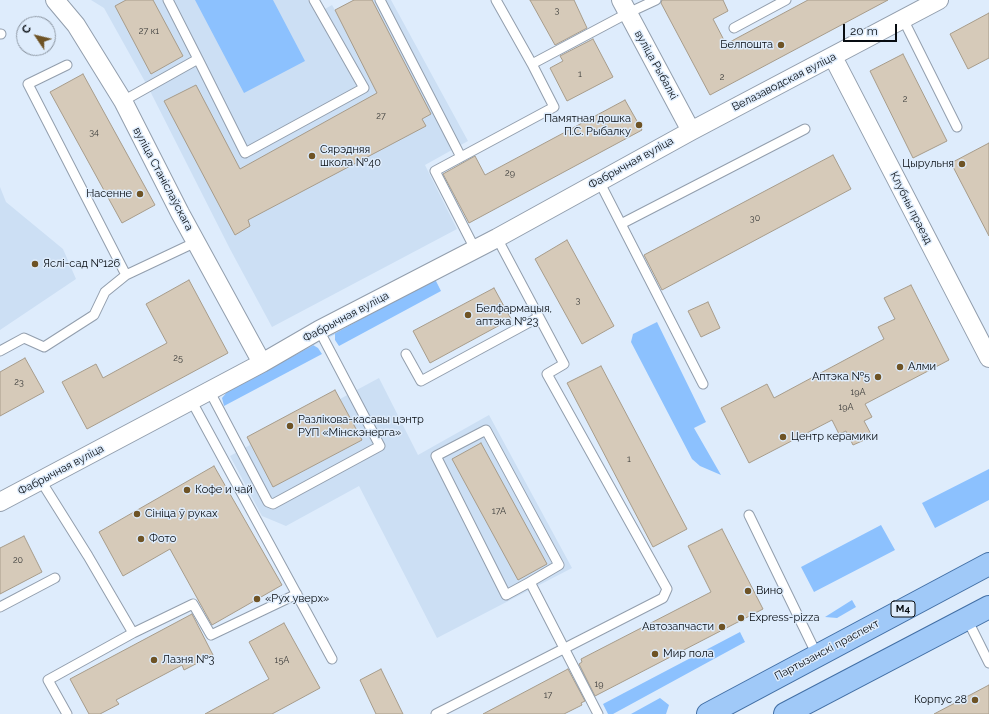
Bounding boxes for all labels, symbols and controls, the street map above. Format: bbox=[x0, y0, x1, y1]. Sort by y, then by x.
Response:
house number: 3 bbox=[555, 5, 559, 15]
north arrow bbox=[16, 16, 56, 56]
scale bar bbox=[845, 16, 899, 42]
text: С bbox=[19, 23, 34, 36]
text: 20 m bbox=[850, 24, 878, 38]
house number: 27 к1 bbox=[139, 26, 159, 36]
street label: вуліца Рыбалкі bbox=[632, 28, 680, 102]
place label: Белпошта bbox=[720, 38, 773, 52]
marker: Белпошта bbox=[776, 40, 786, 50]
street label: Велазаводская вуліца bbox=[730, 50, 838, 114]
house number: 1 bbox=[578, 69, 582, 79]
house number: 2 bbox=[720, 72, 724, 82]
house number: 2 bbox=[903, 94, 907, 104]
house number: 27 bbox=[376, 111, 386, 121]
place label: Памятная дошка П.С. Рыбалку bbox=[544, 112, 631, 138]
marker: Памятная дошка П.С. Рыбалку bbox=[634, 120, 644, 130]
street label: вуліца Станіслаўскага bbox=[130, 125, 196, 233]
house number: 34 bbox=[89, 127, 99, 137]
street label: Фабрычная вуліца bbox=[586, 134, 676, 192]
place label: Сярэдняя школа №40 bbox=[320, 143, 381, 169]
marker: Сярэдняя школа №40 bbox=[307, 151, 317, 161]
place label: Цырульня bbox=[902, 157, 954, 171]
marker: Цырульня bbox=[957, 159, 967, 169]
house number: 29 bbox=[505, 168, 515, 178]
street label: Клубны праезд bbox=[887, 170, 935, 246]
place label: Насенне bbox=[86, 187, 132, 201]
marker: Насенне bbox=[135, 189, 145, 199]
house number: 30 bbox=[750, 213, 760, 223]
place label: Яслі-сад №126 bbox=[43, 257, 120, 271]
marker: Яслі-сад №126 bbox=[30, 259, 40, 269]
street label: Фабрычная вуліца bbox=[301, 289, 391, 345]
house number: 3 bbox=[576, 295, 580, 305]
place label: Белфармацыя, аптэка №23 bbox=[476, 302, 552, 328]
marker: Белфармацыя, аптэка №23 bbox=[463, 310, 473, 320]
house number: 25 bbox=[173, 353, 183, 363]
place label: Алми bbox=[908, 360, 936, 374]
marker: Алми bbox=[895, 362, 905, 372]
place label: Аптэка №5 bbox=[812, 370, 870, 384]
marker: Аптэка №5 bbox=[873, 372, 883, 382]
house number: 23 bbox=[14, 377, 24, 387]
house number: 19А bbox=[850, 387, 866, 397]
house number: 19А bbox=[838, 402, 854, 412]
place label: Разлікова-касавы цэнтр РУП «Мінскэнерга» bbox=[298, 413, 424, 439]
marker: Разлікова-касавы цэнтр РУП «Мінскэнерга» bbox=[285, 421, 295, 431]
place label: Центр керамики bbox=[791, 430, 878, 444]
marker: Центр керамики bbox=[778, 432, 788, 442]
street label: Фабрычная вуліца bbox=[16, 442, 106, 498]
house number: 1 bbox=[627, 454, 631, 464]
place label: Кофе и чай bbox=[195, 483, 253, 497]
marker: Кофе и чай bbox=[182, 485, 192, 495]
house number: 17А bbox=[492, 506, 506, 516]
place label: Сініца ў руках bbox=[145, 507, 217, 521]
marker: Сініца ў руках bbox=[132, 509, 142, 519]
place label: Фото bbox=[149, 532, 176, 546]
marker: Фото bbox=[136, 534, 146, 544]
house number: 20 bbox=[13, 555, 23, 565]
place label: Вино bbox=[756, 584, 783, 598]
marker: Вино bbox=[743, 586, 753, 596]
place label: «Рух уверх» bbox=[265, 592, 329, 606]
marker: «Рух уверх» bbox=[252, 594, 262, 604]
road number: М4 bbox=[891, 601, 915, 617]
place label: Express-pizza bbox=[749, 611, 819, 625]
marker: Express-pizza bbox=[736, 613, 746, 623]
street label: Партызанскі праспект bbox=[772, 617, 882, 683]
place label: Автозапчасти bbox=[642, 620, 714, 634]
marker: Автозапчасти bbox=[717, 622, 727, 632]
place label: Мир пола bbox=[663, 647, 714, 661]
marker: Мир пола bbox=[650, 649, 660, 659]
place label: Лазня №3 bbox=[162, 653, 214, 667]
marker: Лазня №3 bbox=[149, 655, 159, 665]
house number: 15А bbox=[275, 655, 289, 665]
house number: 19 bbox=[594, 679, 604, 689]
house number: 17 bbox=[544, 690, 552, 700]
place label: Корпус 28 bbox=[914, 693, 967, 707]
marker: Корпус 28 bbox=[970, 695, 980, 705]

